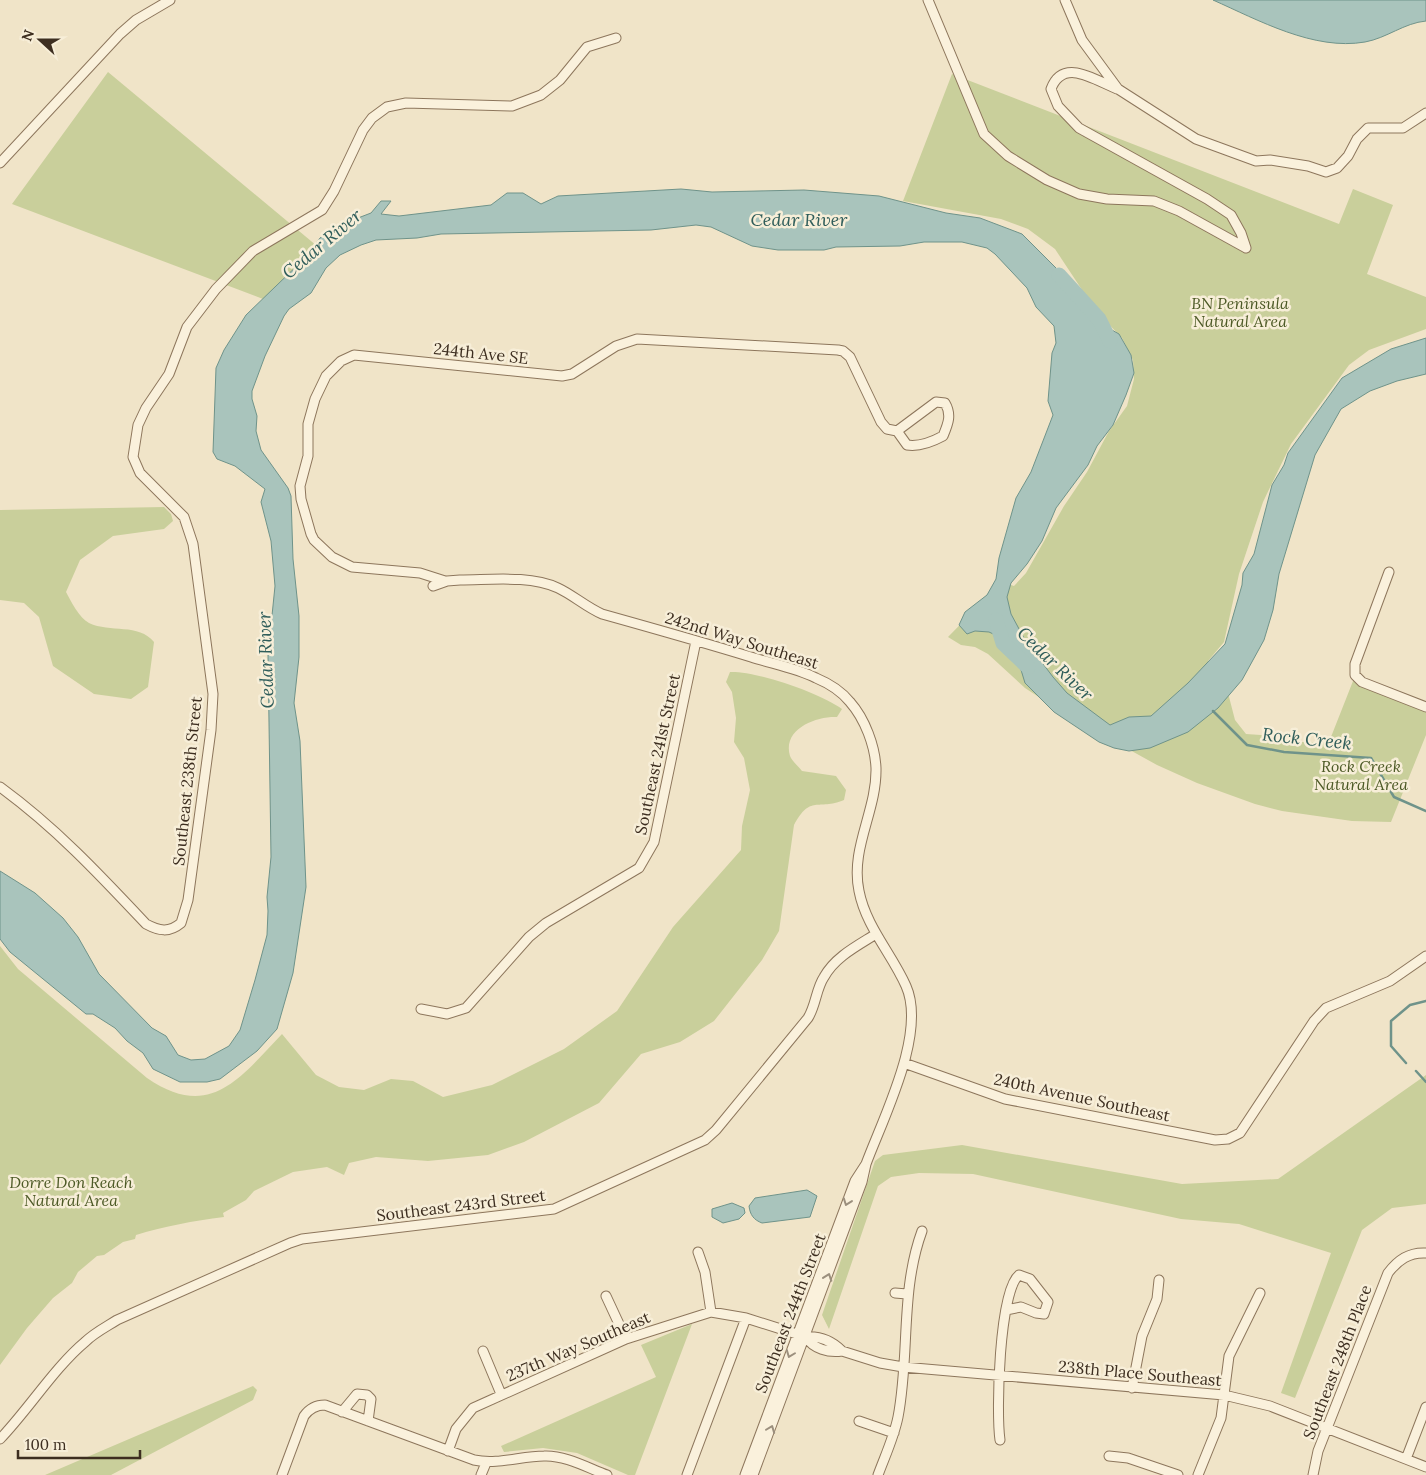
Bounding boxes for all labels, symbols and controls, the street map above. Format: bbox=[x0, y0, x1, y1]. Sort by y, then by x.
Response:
north arrow bbox=[15, 15, 65, 65]
text: N bbox=[18, 27, 38, 44]
water label: Cedar River bbox=[277, 203, 367, 284]
water label: Cedar River bbox=[750, 208, 848, 231]
park label: BN Peninsula Natural Area bbox=[1191, 293, 1289, 331]
street label: 244th Ave SE bbox=[433, 338, 529, 368]
street label: 242nd Way Southeast bbox=[663, 607, 822, 673]
water label: Cedar River bbox=[252, 610, 279, 709]
water label: Cedar River bbox=[1012, 622, 1099, 706]
street label: Southeast 241st Street bbox=[630, 671, 684, 836]
street label: Southeast 238th Street bbox=[168, 695, 206, 867]
water label: Rock Creek bbox=[1261, 722, 1353, 755]
park label: Rock Creek Natural Area bbox=[1314, 756, 1408, 794]
street label: 240th Avenue Southeast bbox=[992, 1069, 1173, 1126]
park label: Dorre Don Reach Natural Area bbox=[9, 1172, 133, 1210]
street label: Southeast 243rd Street bbox=[375, 1185, 548, 1225]
one-way arrow bbox=[843, 1197, 853, 1206]
street label: Southeast 244th Street bbox=[750, 1230, 830, 1396]
one-way arrow bbox=[822, 1273, 832, 1282]
street label: Southeast 248th Place bbox=[1298, 1282, 1376, 1442]
street label: 237th Way Southeast bbox=[503, 1306, 654, 1385]
one-way arrow bbox=[786, 1349, 797, 1358]
street label: 238th Place Southeast bbox=[1057, 1356, 1223, 1390]
one-way arrow bbox=[765, 1426, 775, 1434]
scale bar bbox=[18, 1428, 140, 1460]
text: 100 m bbox=[25, 1435, 66, 1454]

